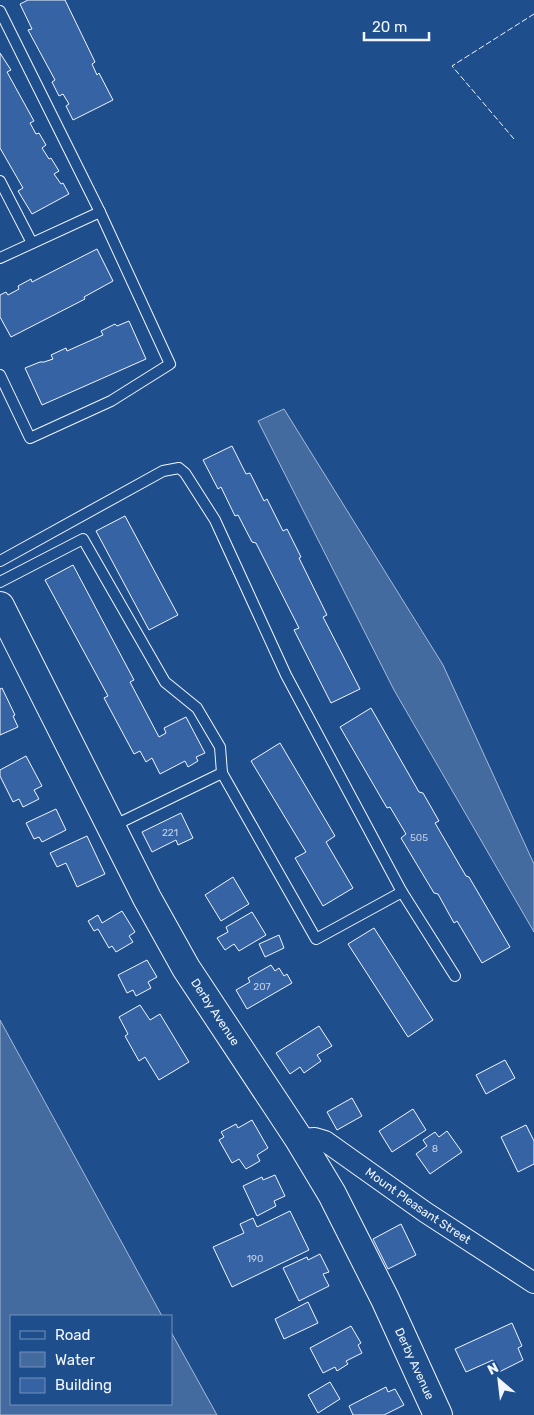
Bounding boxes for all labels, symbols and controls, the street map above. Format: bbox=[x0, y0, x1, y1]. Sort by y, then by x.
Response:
scale bar bbox=[364, 10, 429, 42]
text: 20 m bbox=[372, 18, 407, 36]
house number: 221 bbox=[162, 827, 178, 839]
house number: 505 bbox=[410, 832, 428, 844]
street label: Derby Avenue bbox=[188, 976, 243, 1049]
house number: 207 bbox=[253, 981, 271, 993]
house number: 8 bbox=[432, 1143, 438, 1155]
street label: Mount Pleasant Street bbox=[363, 1165, 474, 1247]
house number: 190 bbox=[247, 1253, 263, 1265]
legend bbox=[10, 1315, 172, 1405]
text: Road bbox=[55, 1326, 91, 1344]
street label: Derby Avenue bbox=[392, 1326, 437, 1402]
text: Water bbox=[55, 1351, 95, 1369]
north arrow bbox=[474, 1355, 524, 1405]
text: N bbox=[485, 1359, 502, 1379]
text: Building bbox=[55, 1376, 112, 1394]

